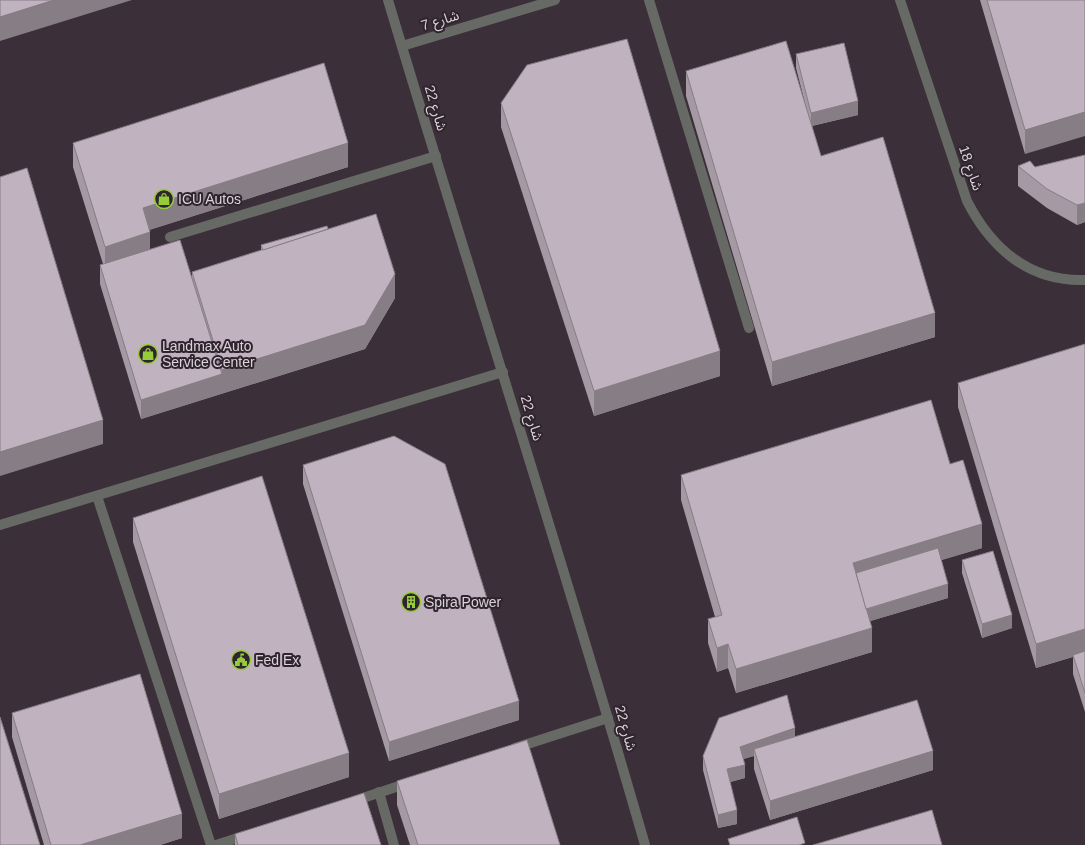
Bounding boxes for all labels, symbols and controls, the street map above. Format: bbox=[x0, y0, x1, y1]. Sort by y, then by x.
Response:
street label: شارع 7 bbox=[419, 7, 462, 36]
street label: شارع 22 bbox=[419, 83, 450, 134]
street label: شارع 18 bbox=[953, 143, 986, 194]
shop icon: ICU Autos bbox=[153, 188, 175, 210]
place label: ICU Autos bbox=[178, 191, 241, 207]
place label: Landmax Auto Service Center bbox=[162, 338, 255, 370]
shop icon: Landmax Auto Service Center bbox=[137, 343, 159, 365]
street label: شارع 22 bbox=[515, 393, 546, 444]
building icon: Spira Power bbox=[400, 591, 422, 613]
place label: Spira Power bbox=[425, 594, 502, 610]
public building icon: Fed Ex bbox=[230, 649, 252, 671]
place label: Fed Ex bbox=[255, 652, 299, 668]
street label: شارع 22 bbox=[609, 703, 640, 754]

